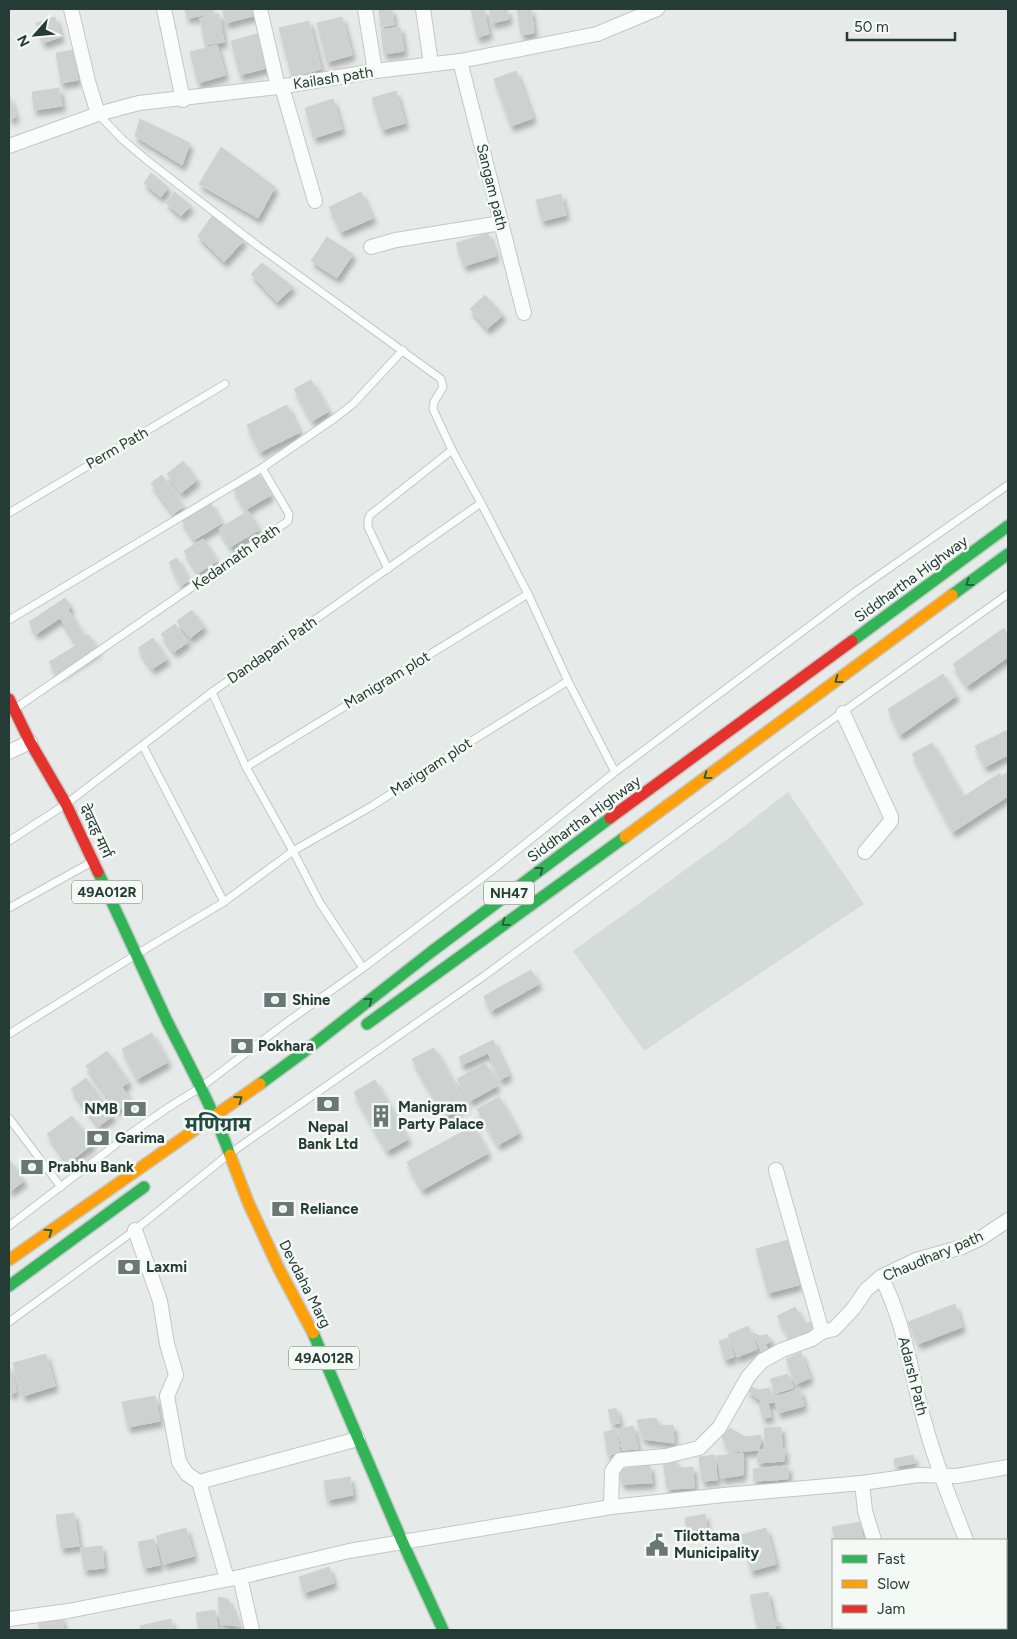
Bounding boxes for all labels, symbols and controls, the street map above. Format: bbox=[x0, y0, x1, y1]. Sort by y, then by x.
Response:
north arrow bbox=[10, 10, 60, 60]
scale bar bbox=[847, 10, 954, 42]
text: 50 m bbox=[854, 18, 889, 36]
text: N bbox=[14, 32, 34, 49]
street label: Kailash path bbox=[292, 63, 374, 93]
street label: Sangam path bbox=[473, 142, 511, 232]
street label: Perm Path bbox=[83, 423, 151, 473]
street label: Kedarnath Path bbox=[189, 520, 283, 594]
street label: Siddhartha Highway bbox=[851, 532, 971, 626]
one-way arrow bbox=[966, 578, 975, 586]
street label: Dandapani Path bbox=[224, 612, 320, 688]
street label: Manigram plot bbox=[341, 647, 433, 713]
one-way arrow bbox=[834, 674, 844, 683]
street label: Marigram plot bbox=[387, 734, 475, 800]
one-way arrow bbox=[704, 770, 713, 780]
street label: Siddhartha Highway bbox=[524, 772, 644, 866]
street label: देवदह मार्ग bbox=[76, 801, 117, 862]
one-way arrow bbox=[534, 867, 544, 876]
road number: 49A012R bbox=[72, 880, 142, 904]
road number: NH47 bbox=[484, 881, 534, 904]
one-way arrow bbox=[502, 918, 511, 926]
bank icon: Shine bbox=[262, 987, 288, 1013]
place label: Shine bbox=[292, 991, 331, 1009]
one-way arrow bbox=[363, 998, 372, 1006]
bank icon: Pokhara bbox=[229, 1033, 255, 1059]
place label: Pokhara bbox=[258, 1037, 314, 1055]
bank icon: Nepal Bank Ltd bbox=[315, 1091, 341, 1117]
bank icon: NMB bbox=[122, 1096, 148, 1122]
one-way arrow bbox=[234, 1096, 243, 1105]
place label: Manigram Party Palace bbox=[398, 1098, 485, 1133]
place label: NMB bbox=[84, 1100, 118, 1118]
building icon: Manigram Party Palace bbox=[368, 1103, 394, 1129]
district label: मणिग्राम bbox=[185, 1112, 252, 1136]
place label: Nepal Bank Ltd bbox=[298, 1118, 358, 1153]
bank icon: Garima bbox=[85, 1125, 111, 1151]
place label: Garima bbox=[115, 1129, 165, 1147]
bank icon: Prabhu Bank bbox=[19, 1154, 45, 1180]
place label: Prabhu Bank bbox=[48, 1158, 134, 1176]
bank icon: Reliance bbox=[270, 1196, 296, 1222]
place label: Reliance bbox=[300, 1200, 359, 1218]
street label: Chaudhary path bbox=[880, 1227, 986, 1285]
one-way arrow bbox=[43, 1229, 53, 1238]
street label: Devdaha Marg bbox=[275, 1237, 335, 1331]
bank icon: Laxmi bbox=[116, 1254, 142, 1280]
place label: Laxmi bbox=[146, 1258, 187, 1276]
street label: Adarsh Path bbox=[894, 1335, 932, 1417]
road number: 49A012R bbox=[289, 1346, 359, 1370]
place label: Tilottama Municipality bbox=[674, 1527, 760, 1562]
public building icon: Tilottama Municipality bbox=[644, 1532, 670, 1558]
legend bbox=[832, 1539, 1007, 1629]
text: Fast bbox=[877, 1550, 906, 1568]
text: Slow bbox=[877, 1575, 910, 1593]
text: Jam bbox=[877, 1600, 905, 1618]

